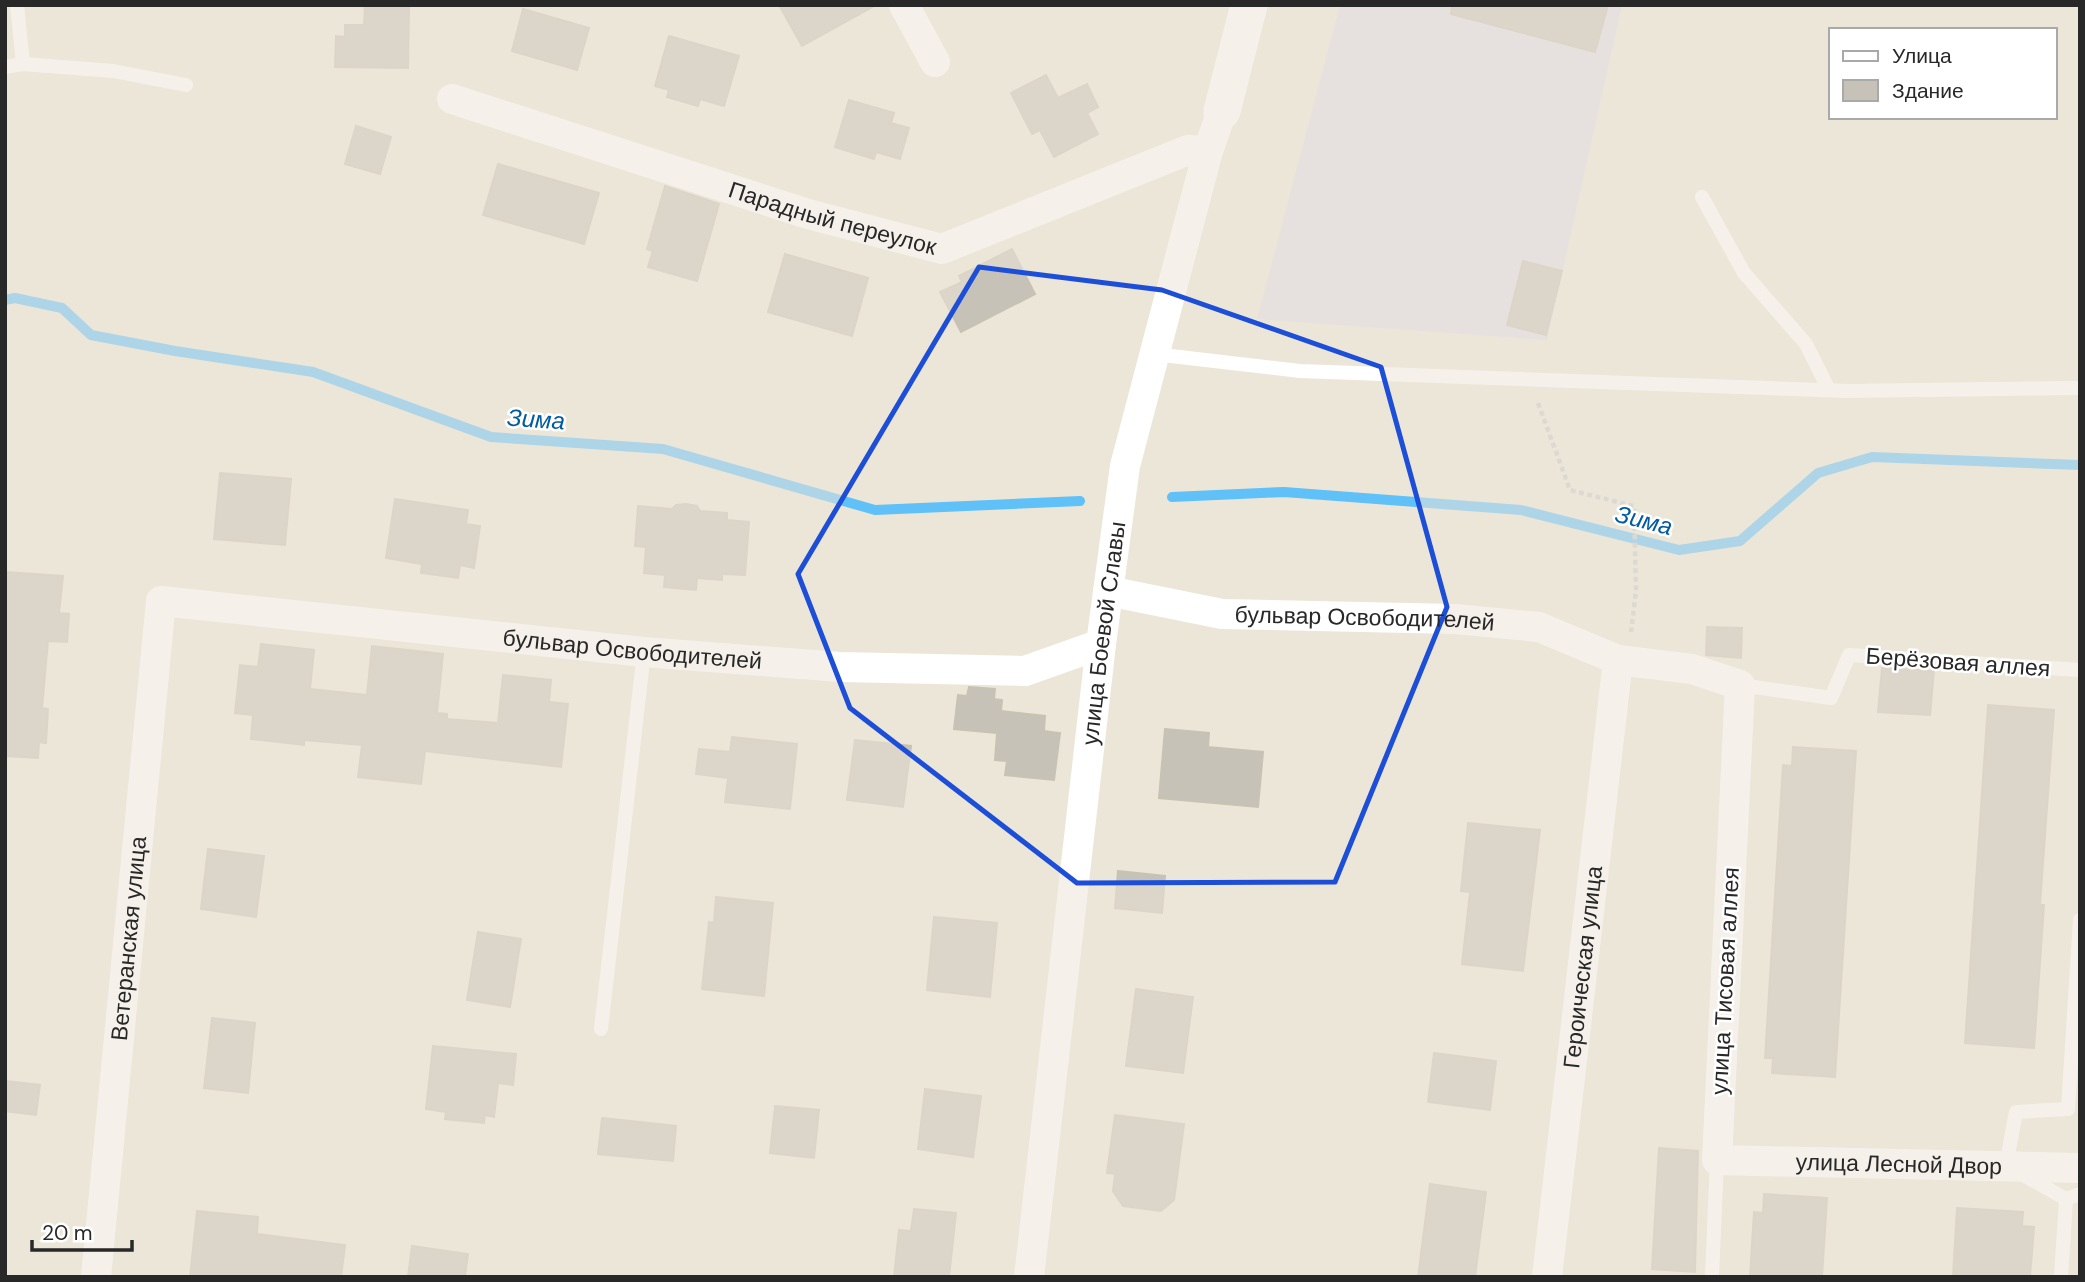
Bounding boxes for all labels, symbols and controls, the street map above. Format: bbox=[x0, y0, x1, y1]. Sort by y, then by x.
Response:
legend bbox=[1829, 28, 2057, 119]
text: Улица bbox=[1892, 42, 1952, 70]
text: Здание bbox=[1892, 77, 1964, 105]
street label: Парадный переулок bbox=[725, 174, 941, 262]
water label: Зима bbox=[506, 402, 566, 436]
water label: Зима bbox=[1612, 498, 1676, 542]
street label: улица Боевой Славы bbox=[1075, 519, 1132, 747]
street label: бульвар Освободителей bbox=[1234, 599, 1496, 638]
street label: бульвар Освободителей bbox=[501, 622, 763, 676]
street label: Берёзовая аллея bbox=[1865, 641, 2051, 683]
street label: Ветеранская улица bbox=[104, 835, 153, 1042]
street label: Героическая улица bbox=[1556, 864, 1609, 1070]
street label: улица Тисовая аллея bbox=[1704, 866, 1746, 1096]
street label: улица Лесной Двор bbox=[1795, 1147, 2002, 1181]
scale bar bbox=[32, 1208, 131, 1252]
text: 20 m bbox=[42, 1219, 93, 1247]

